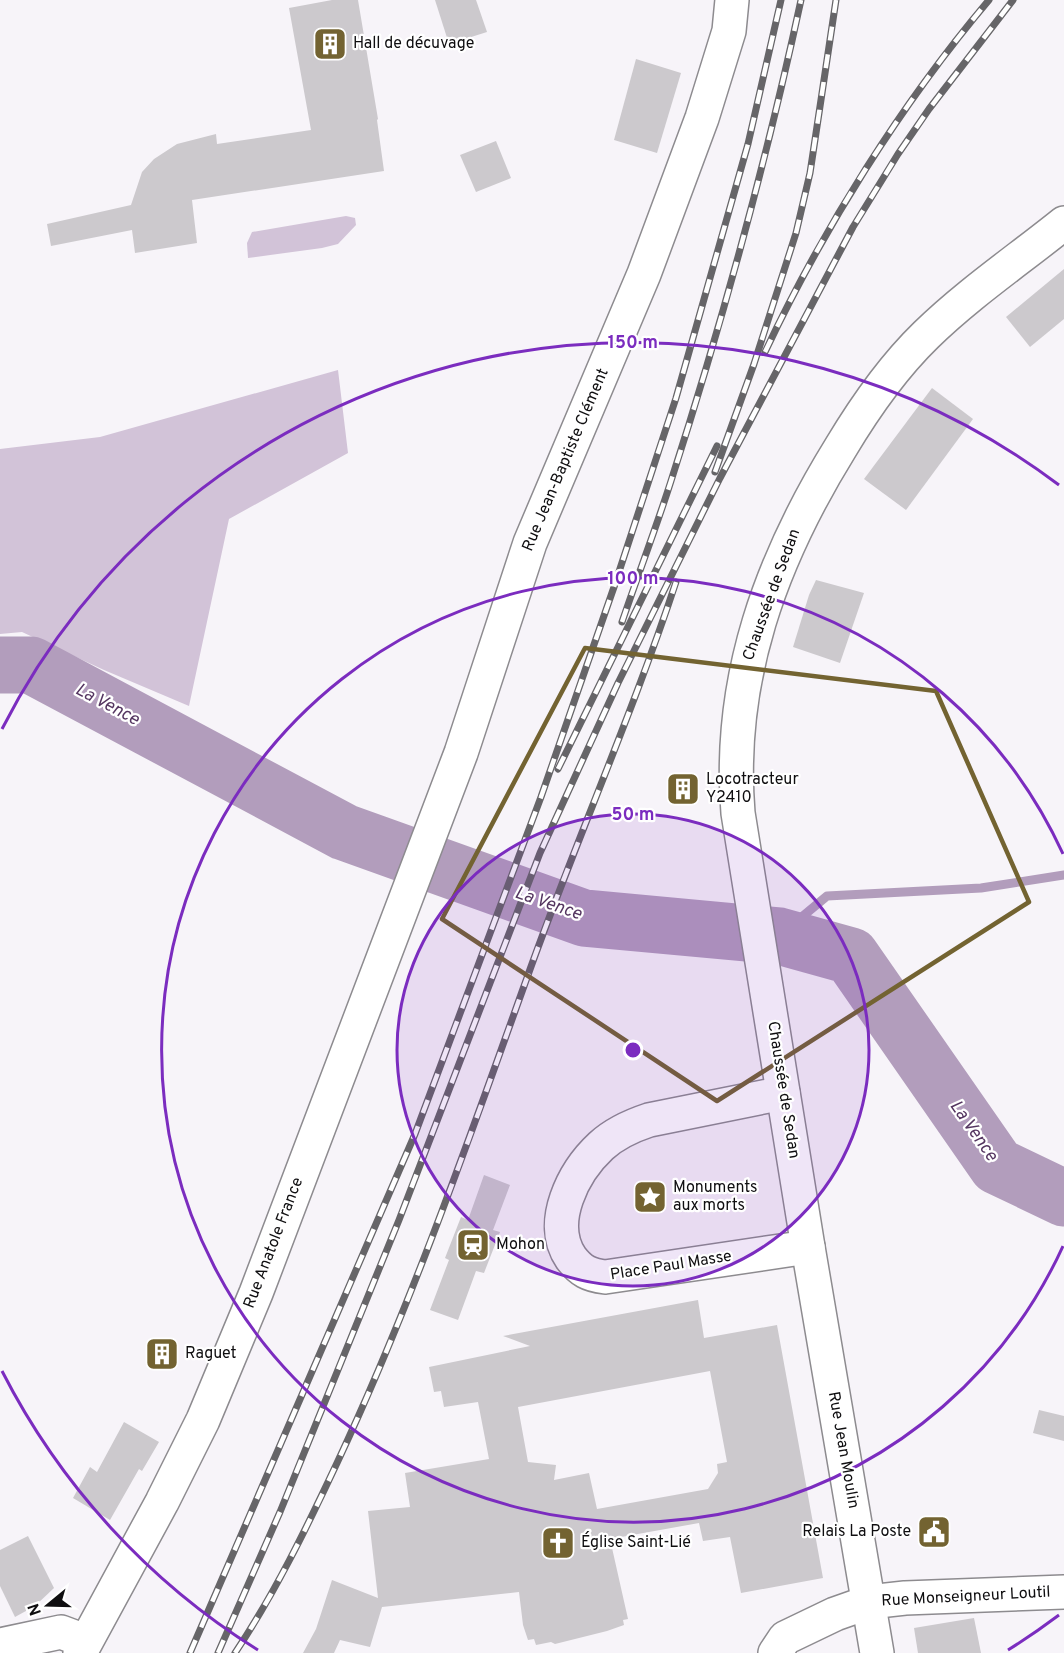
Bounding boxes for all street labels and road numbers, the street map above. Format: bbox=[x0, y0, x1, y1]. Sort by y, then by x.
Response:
street label: Rue Jean-Baptiste Clément bbox=[518, 365, 614, 555]
street label: Chaussée de Sedan bbox=[739, 526, 805, 664]
street label: Chaussée de Sedan bbox=[762, 1020, 804, 1160]
street label: Rue Anatole France bbox=[240, 1175, 308, 1311]
street label: Place Paul Masse bbox=[609, 1247, 733, 1285]
street label: Rue Jean Moulin bbox=[823, 1390, 863, 1510]
street label: Rue Monseigneur Loutil bbox=[881, 1583, 1051, 1611]

